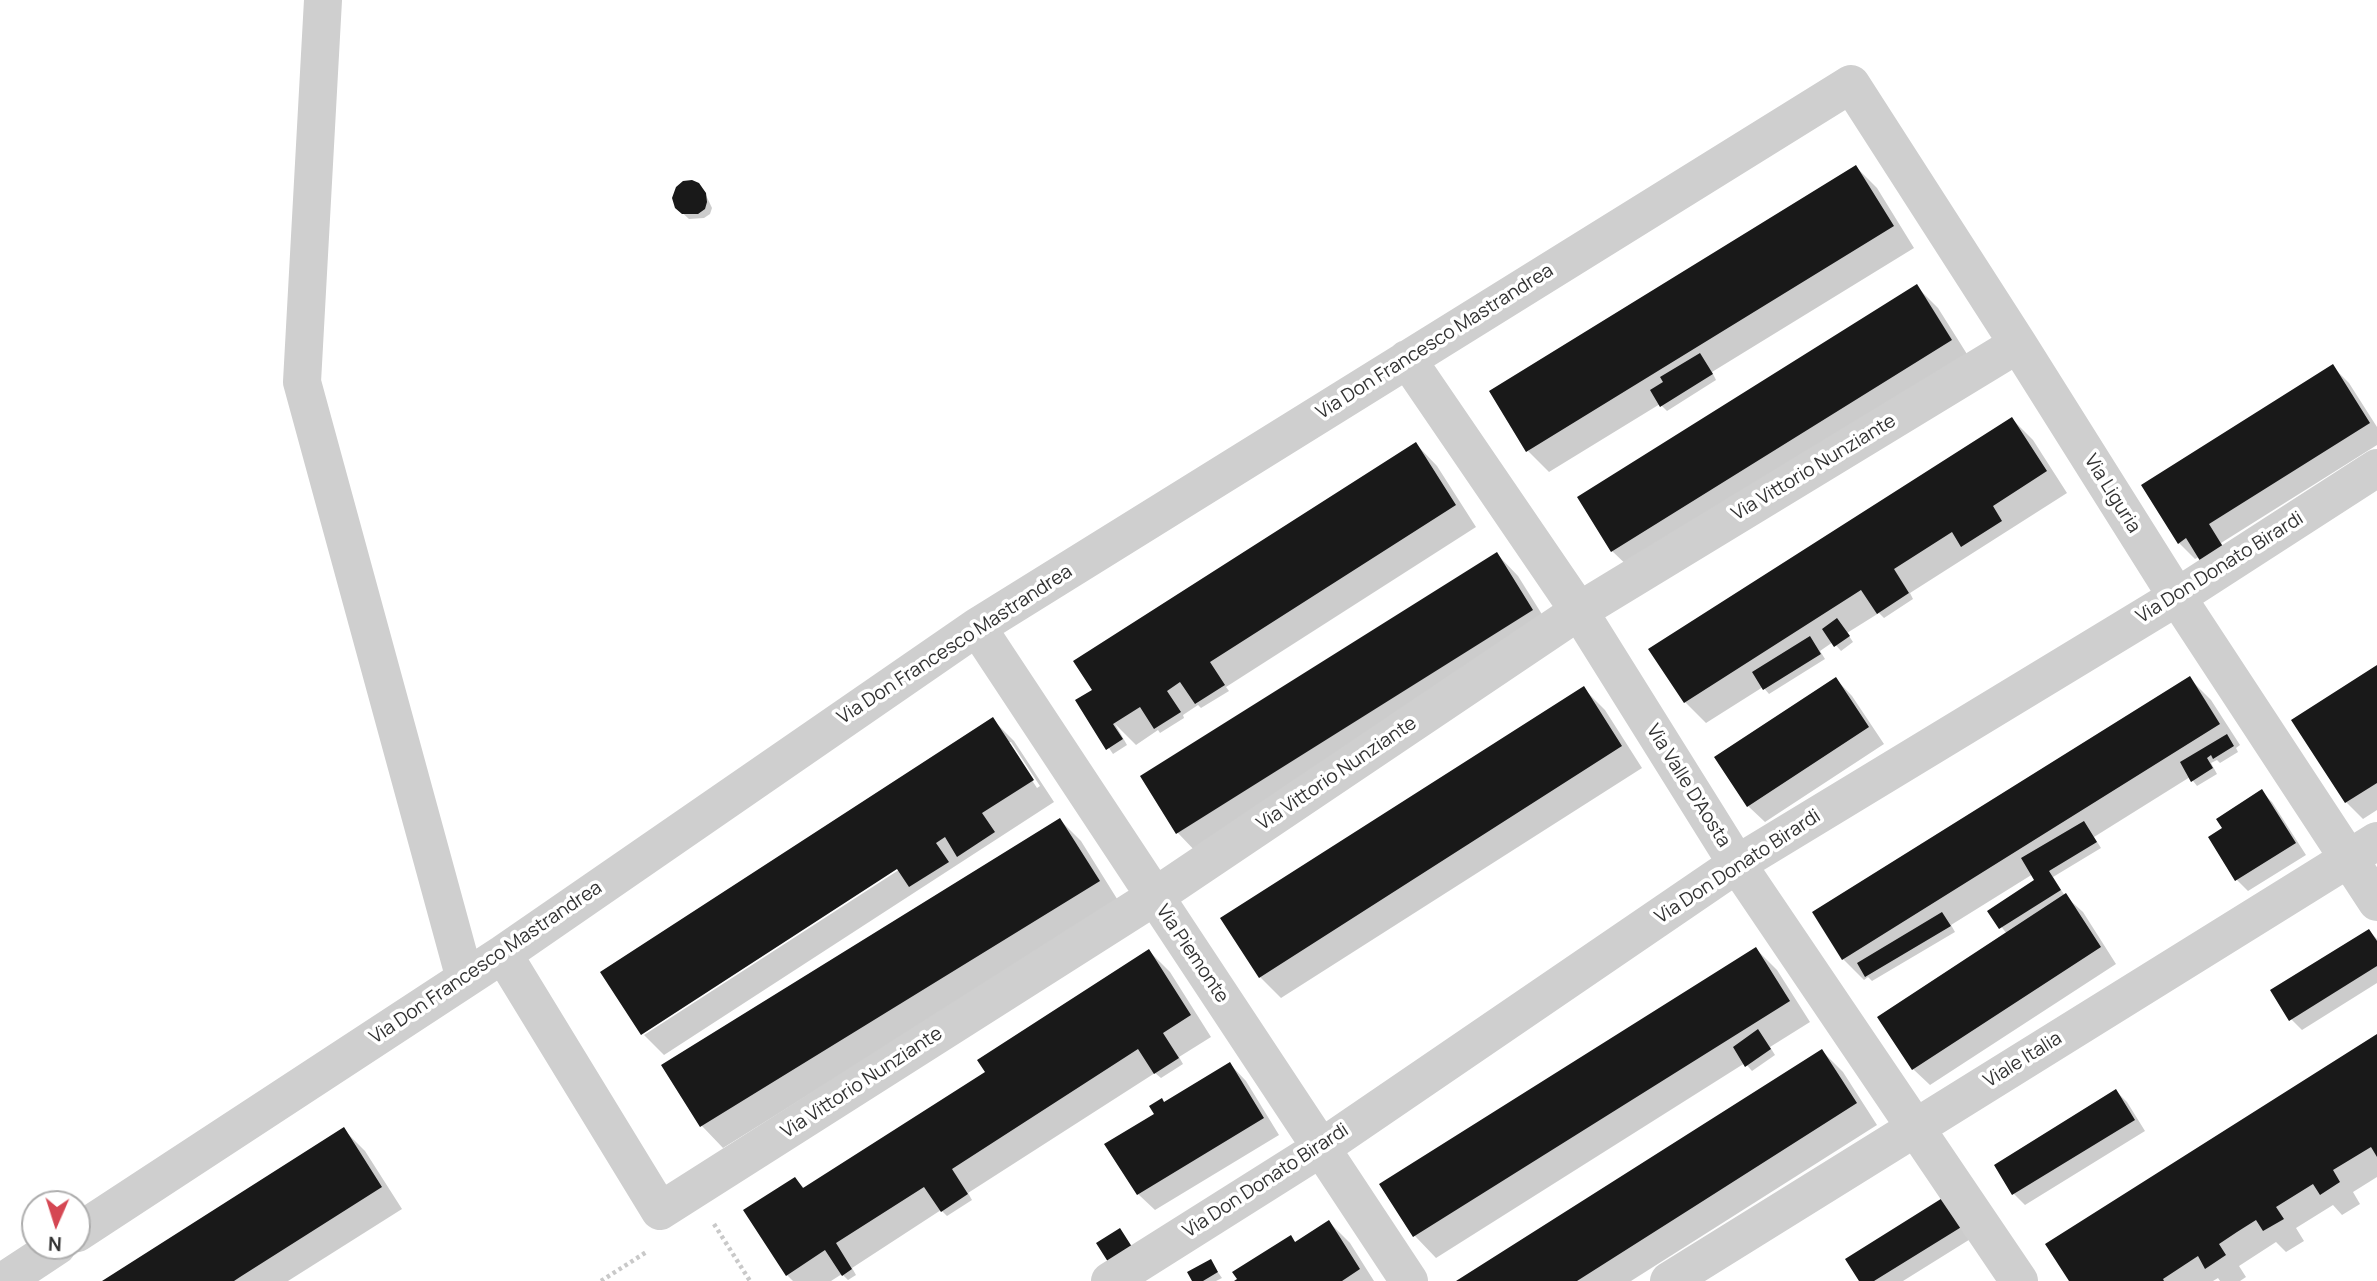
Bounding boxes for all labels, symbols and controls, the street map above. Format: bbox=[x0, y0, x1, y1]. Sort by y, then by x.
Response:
street label: Via Don Francesco Mastrandrea bbox=[1312, 259, 1558, 425]
street label: Via Vittorio Nunziante bbox=[1728, 410, 1900, 526]
street label: Via Liguria bbox=[2079, 450, 2145, 538]
street label: Via Don Donato Birardi bbox=[2132, 507, 2308, 629]
street label: Via Don Francesco Mastrandrea bbox=[833, 561, 1077, 729]
street label: Via Vittorio Nunziante bbox=[1253, 712, 1421, 836]
street label: Via Valle D'Aosta bbox=[1641, 720, 1735, 852]
street label: Via Don Donato Birardi bbox=[1651, 805, 1825, 929]
street label: Via Don Francesco Mastrandrea bbox=[366, 877, 606, 1049]
street label: Via Piemonte bbox=[1151, 901, 1233, 1007]
street label: Via Vittorio Nunziante bbox=[777, 1022, 947, 1144]
street label: Viale Italia bbox=[1980, 1027, 2066, 1093]
street label: Via Don Donato Birardi bbox=[1179, 1119, 1353, 1243]
north arrow bbox=[21, 1190, 91, 1260]
text: N bbox=[48, 1231, 63, 1257]

